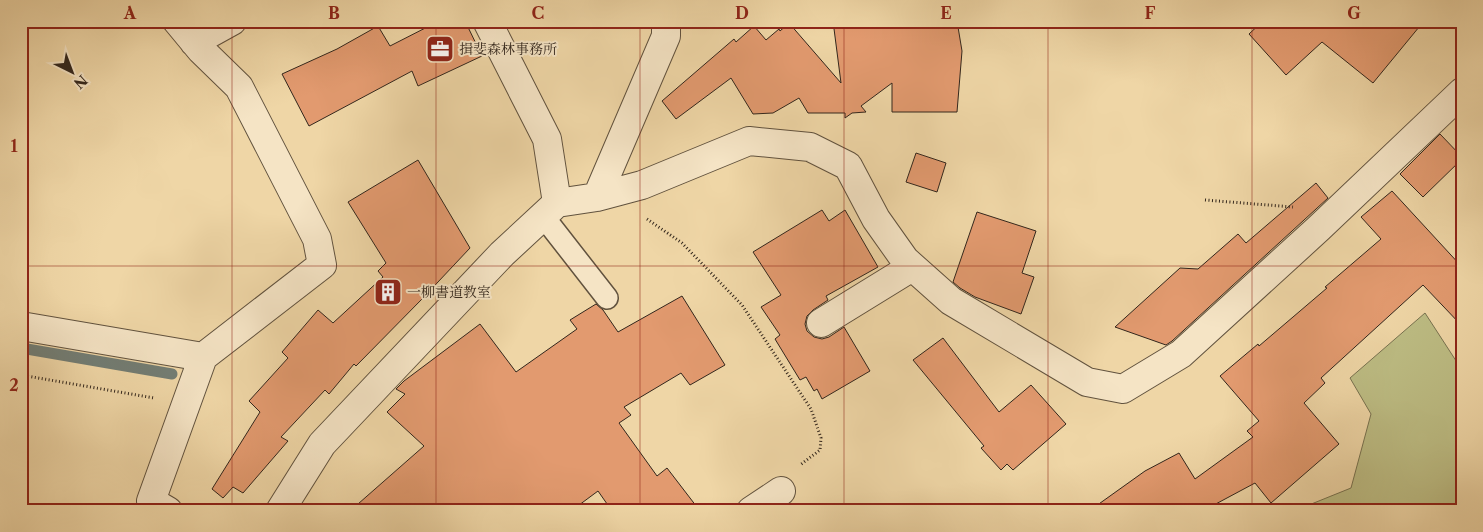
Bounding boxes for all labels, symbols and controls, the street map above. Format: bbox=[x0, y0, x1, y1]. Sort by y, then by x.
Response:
text: A bbox=[123, 3, 137, 23]
text: B bbox=[328, 3, 340, 23]
text: C bbox=[532, 3, 544, 23]
text: D bbox=[735, 3, 749, 23]
text: E bbox=[940, 3, 952, 23]
text: F bbox=[1145, 3, 1156, 23]
text: G bbox=[1347, 3, 1361, 23]
office icon: 揖斐森林事務所 bbox=[425, 34, 455, 64]
place label: 揖斐森林事務所 bbox=[459, 40, 557, 58]
north arrow bbox=[48, 48, 98, 98]
text: N bbox=[70, 71, 91, 92]
text: 1 bbox=[10, 136, 18, 156]
building icon: 一柳書道教室 bbox=[373, 277, 403, 307]
place label: 一柳書道教室 bbox=[407, 283, 491, 301]
text: 2 bbox=[9, 375, 19, 395]

